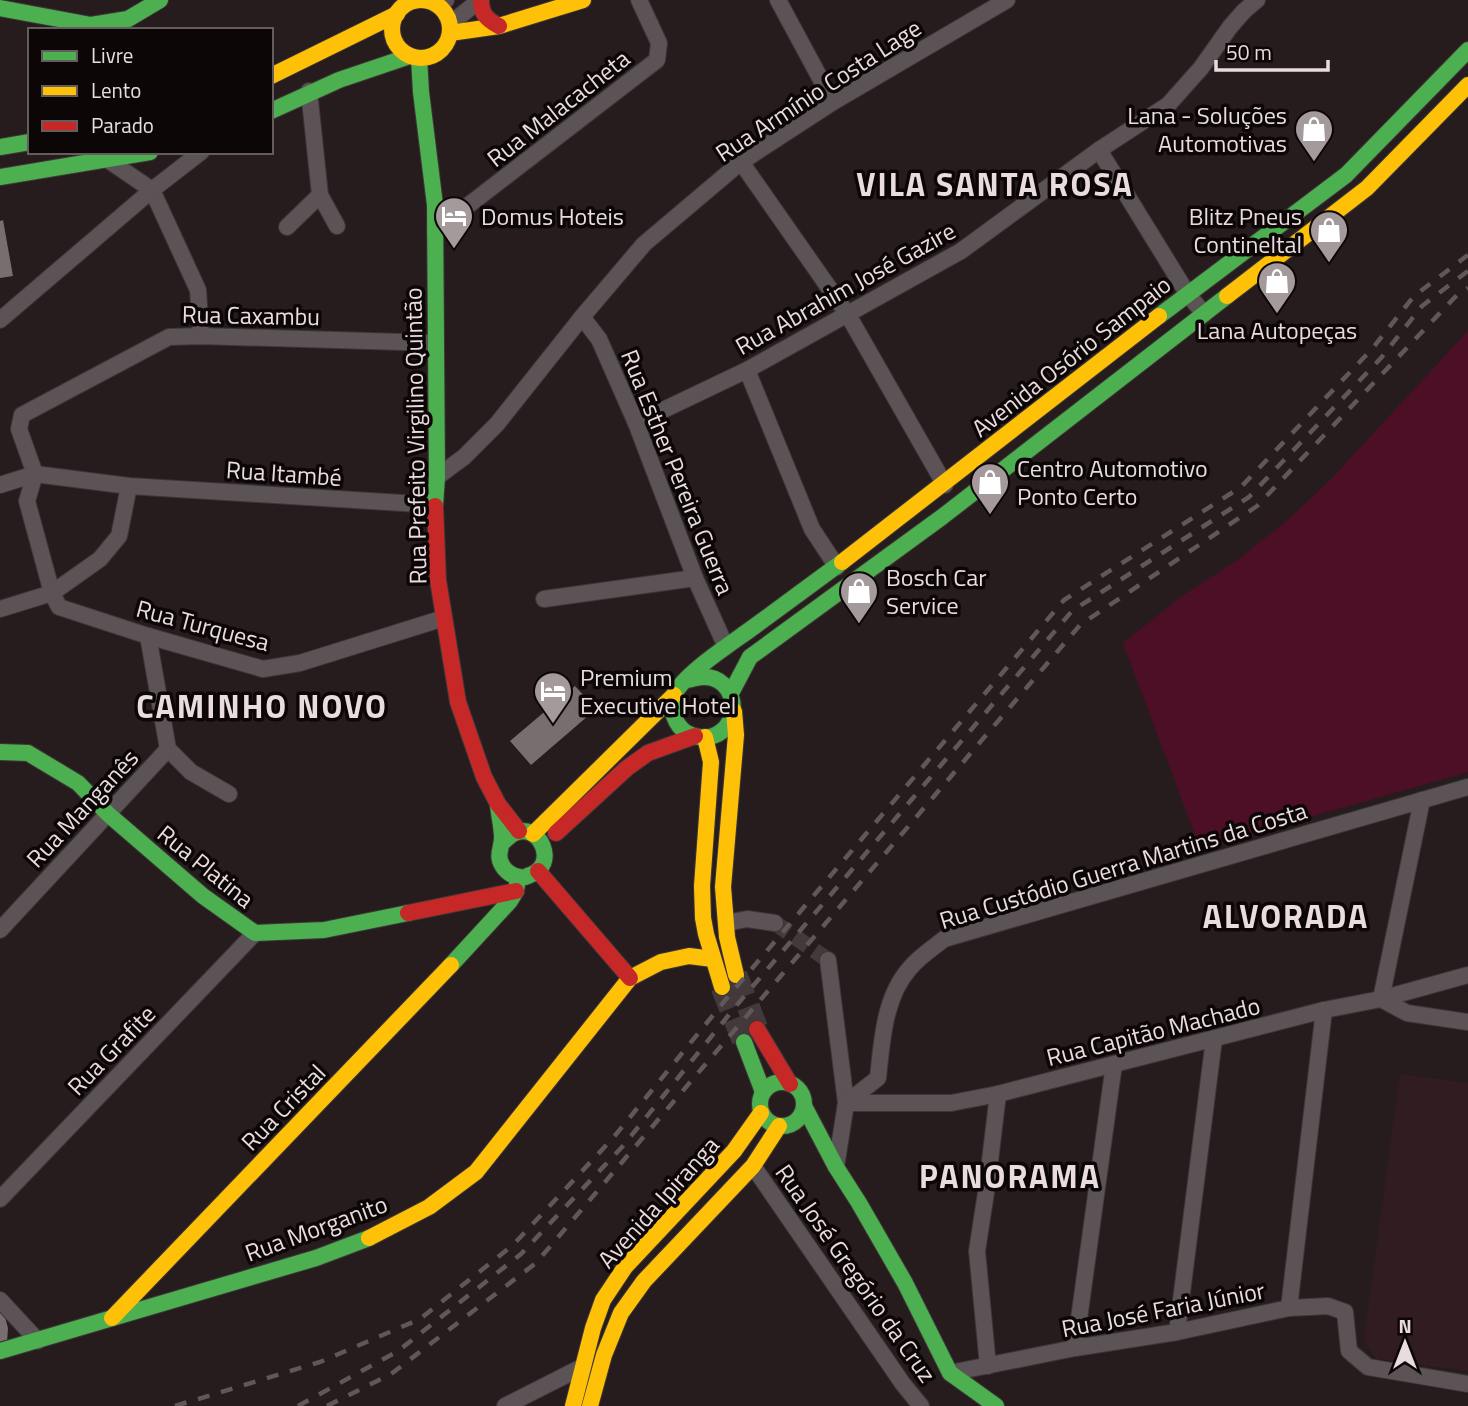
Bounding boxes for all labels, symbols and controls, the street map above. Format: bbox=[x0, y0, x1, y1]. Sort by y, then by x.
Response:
street label: Rua Armínio Costa Lage bbox=[708, 10, 928, 170]
legend bbox=[28, 28, 273, 154]
scale bar bbox=[1216, 28, 1328, 72]
text: 50 m bbox=[1226, 36, 1272, 68]
text: Livre bbox=[91, 39, 133, 71]
street label: Rua Malacacheta bbox=[479, 41, 637, 175]
text: Lento bbox=[91, 74, 141, 106]
place label: Lana - Soluções Automotivas bbox=[1127, 97, 1287, 161]
shop icon: Lana - Soluções Automotivas bbox=[1293, 108, 1335, 163]
text: Parado bbox=[91, 109, 154, 141]
district label: VILA SANTA ROSA bbox=[856, 160, 1134, 208]
hotel icon: Domus Hoteis bbox=[433, 195, 475, 250]
place label: Domus Hoteis bbox=[481, 198, 624, 234]
place label: Blitz Pneus Contineltal bbox=[1189, 198, 1302, 262]
shop icon: Blitz Pneus Contineltal bbox=[1308, 209, 1350, 264]
street label: Rua Abrahim José Gazire bbox=[728, 212, 962, 364]
shop icon: Lana Autopeças bbox=[1256, 260, 1298, 315]
street label: Avenida Osório Sampaio bbox=[964, 267, 1178, 445]
street label: Rua Prefeito Virgilino Quintão bbox=[394, 287, 436, 585]
street label: Rua Caxambu bbox=[182, 296, 320, 334]
place label: Lana Autopeças bbox=[1197, 312, 1357, 348]
street label: Rua Esther Pereira Guerra bbox=[612, 344, 744, 600]
place label: Centro Automotivo Ponto Certo bbox=[1017, 450, 1208, 514]
street label: Rua Itambé bbox=[225, 451, 343, 495]
shop icon: Centro Automotivo Ponto Certo bbox=[969, 461, 1011, 516]
place label: Bosch Car Service bbox=[886, 559, 987, 623]
shop icon: Bosch Car Service bbox=[838, 570, 880, 625]
street label: Rua Turquesa bbox=[132, 590, 274, 660]
place label: Premium Executive Hotel bbox=[580, 659, 736, 723]
hotel icon: Premium Executive Hotel bbox=[532, 670, 574, 725]
district label: CAMINHO NOVO bbox=[136, 682, 388, 730]
street label: Rua Manganês bbox=[18, 741, 146, 875]
street label: Rua Custódio Guerra Martins da Costa bbox=[935, 792, 1311, 938]
street label: Rua Platina bbox=[150, 816, 262, 916]
district label: ALVORADA bbox=[1203, 892, 1369, 940]
street label: Rua Capitão Machado bbox=[1042, 987, 1264, 1075]
street label: Rua Grafite bbox=[59, 997, 163, 1103]
street label: Rua Cristal bbox=[232, 1055, 334, 1159]
street label: Avenida Ipiranga bbox=[589, 1128, 727, 1276]
district label: PANORAMA bbox=[919, 1152, 1101, 1200]
street label: Rua José Gregório da Cruz bbox=[767, 1156, 945, 1390]
street label: Rua Morganito bbox=[240, 1186, 392, 1270]
street label: Rua José Faria Júnior bbox=[1058, 1272, 1268, 1346]
north arrow bbox=[1370, 1308, 1440, 1378]
text: N bbox=[1398, 1311, 1412, 1340]

